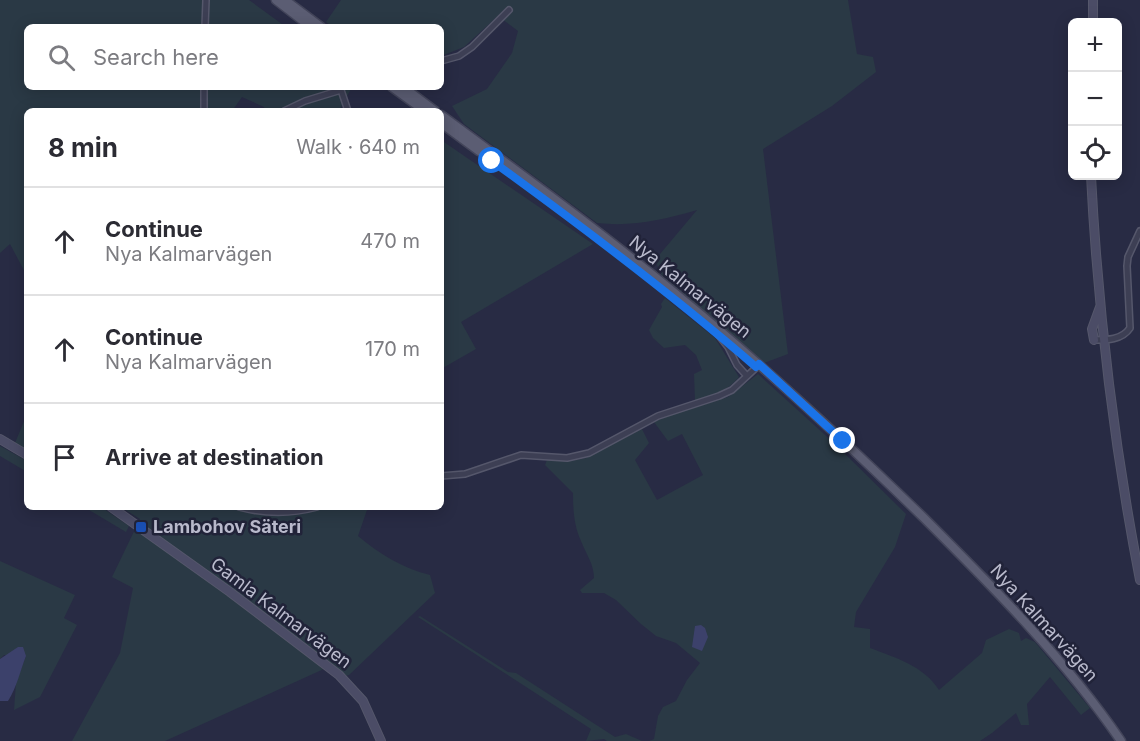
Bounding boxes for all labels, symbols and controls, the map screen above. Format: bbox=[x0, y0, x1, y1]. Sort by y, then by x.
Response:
map controls bbox=[1068, 18, 1122, 180]
button: + bbox=[1068, 18, 1122, 72]
search box bbox=[24, 24, 444, 90]
icon: search bbox=[45, 41, 78, 74]
text: Search here bbox=[93, 44, 219, 70]
button: − bbox=[1068, 72, 1122, 126]
button: locate bbox=[1068, 126, 1122, 180]
text: 8 min bbox=[48, 132, 118, 163]
text: Walk · 640 m bbox=[296, 135, 420, 159]
route start bbox=[478, 147, 504, 173]
text: Continue bbox=[105, 216, 203, 242]
icon: ahead bbox=[48, 225, 81, 258]
text: 470 m bbox=[360, 229, 420, 253]
street label: Nya Kalmarvägen bbox=[625, 231, 755, 342]
text: Nya Kalmarvägen bbox=[105, 242, 272, 266]
text: Continue bbox=[105, 324, 203, 350]
icon: ahead bbox=[48, 333, 81, 366]
text: 170 m bbox=[365, 337, 420, 361]
text: Nya Kalmarvägen bbox=[105, 350, 272, 374]
route end bbox=[829, 427, 855, 453]
icon: arrive bbox=[48, 441, 81, 474]
text: Arrive at destination bbox=[105, 444, 324, 470]
place label: Lambohov Säteri bbox=[153, 516, 301, 537]
marker: Lambohov Säteri bbox=[134, 520, 148, 534]
street label: Gamla Kalmarvägen bbox=[207, 553, 356, 672]
street label: Nya Kalmarvägen bbox=[986, 560, 1103, 686]

